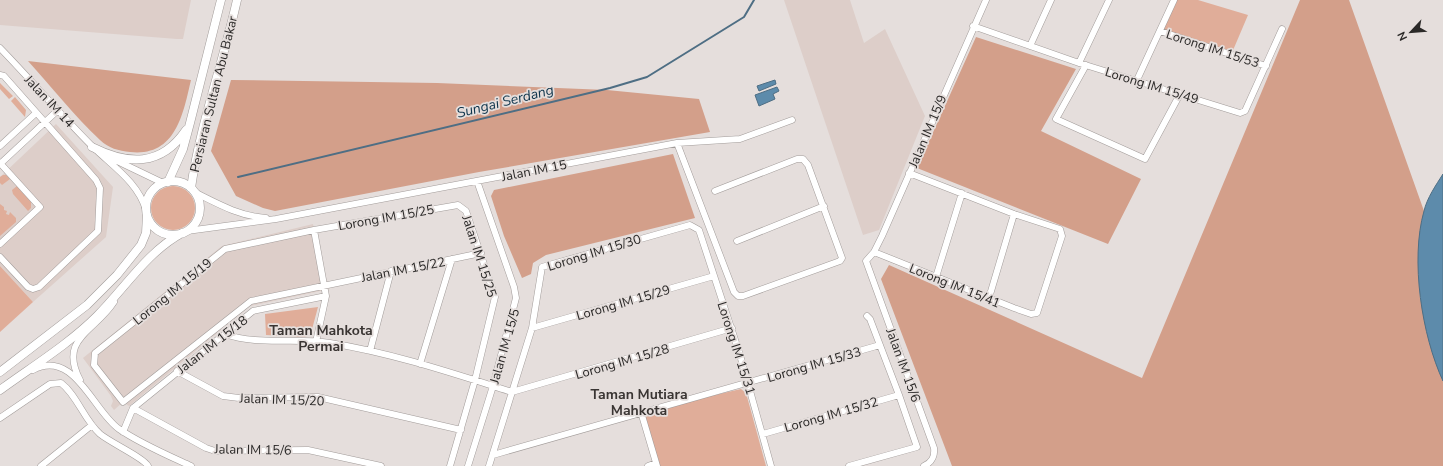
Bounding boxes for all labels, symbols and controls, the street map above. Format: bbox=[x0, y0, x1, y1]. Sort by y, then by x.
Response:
north arrow bbox=[1391, 12, 1431, 52]
street label: Persiaran Sultan Abu Bakar bbox=[186, 14, 242, 174]
street label: Lorong IM 15/53 bbox=[1164, 25, 1262, 73]
text: N bbox=[1394, 29, 1411, 43]
street label: Lorong IM 15/49 bbox=[1103, 63, 1201, 109]
street label: Jalan IM 14 bbox=[20, 71, 78, 132]
water label: Sungai Serdang bbox=[454, 80, 556, 123]
street label: Jalan IM 15/9 bbox=[904, 92, 951, 171]
street label: Jalan IM 15 bbox=[499, 156, 568, 186]
street label: Lorong IM 15/25 bbox=[337, 201, 436, 235]
street label: Jalan IM 15/25 bbox=[457, 212, 501, 300]
street label: Lorong IM 15/30 bbox=[545, 230, 644, 276]
street label: Jalan IM 15/22 bbox=[359, 253, 447, 287]
street label: Lorong IM 15/19 bbox=[129, 254, 216, 329]
street label: Lorong IM 15/41 bbox=[906, 259, 1003, 312]
street label: Lorong IM 15/29 bbox=[574, 281, 672, 325]
street label: Lorong IM 15/31 bbox=[712, 299, 760, 397]
street label: Jalan IM 15/5 bbox=[485, 306, 524, 387]
street label: Jalan IM 15/18 bbox=[173, 311, 252, 379]
district label: Taman Mahkota Permai bbox=[269, 321, 373, 356]
street label: Jalan IM 15/6 bbox=[881, 325, 925, 405]
street label: Lorong IM 15/28 bbox=[573, 340, 672, 384]
street label: Lorong IM 15/33 bbox=[765, 343, 863, 387]
district label: Taman Mutiara Mahkota bbox=[590, 385, 688, 420]
street label: Jalan IM 15/20 bbox=[238, 389, 325, 410]
street label: Lorong IM 15/32 bbox=[782, 393, 880, 437]
street label: Jalan IM 15/6 bbox=[213, 440, 292, 460]

